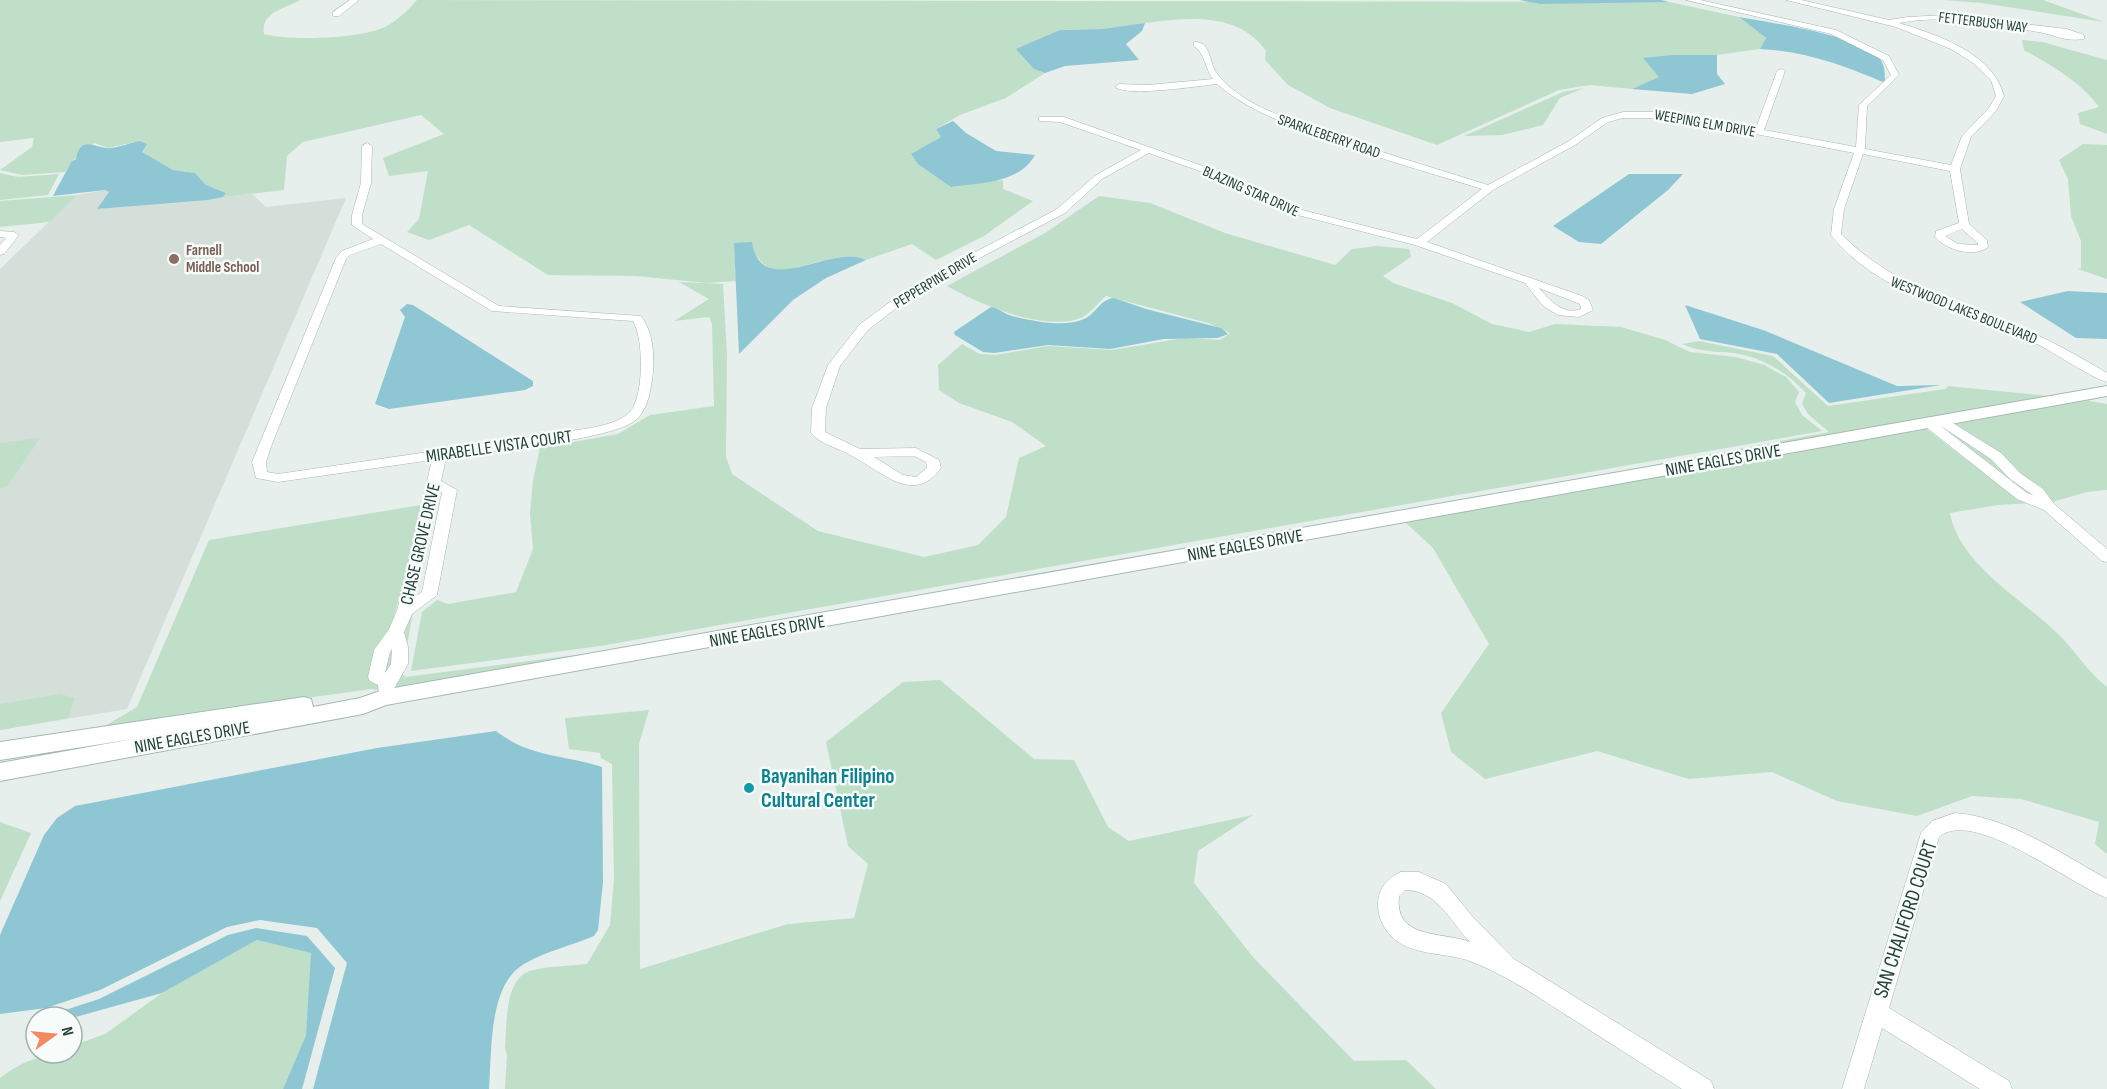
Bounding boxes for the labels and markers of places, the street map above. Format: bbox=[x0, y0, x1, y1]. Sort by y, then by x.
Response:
place label: Farnell Middle School bbox=[186, 241, 259, 277]
marker: Farnell Middle School bbox=[167, 252, 181, 266]
place label: Bayanihan Filipino Cultural Center bbox=[761, 764, 894, 813]
marker: Bayanihan Filipino Cultural Center bbox=[742, 781, 756, 795]

